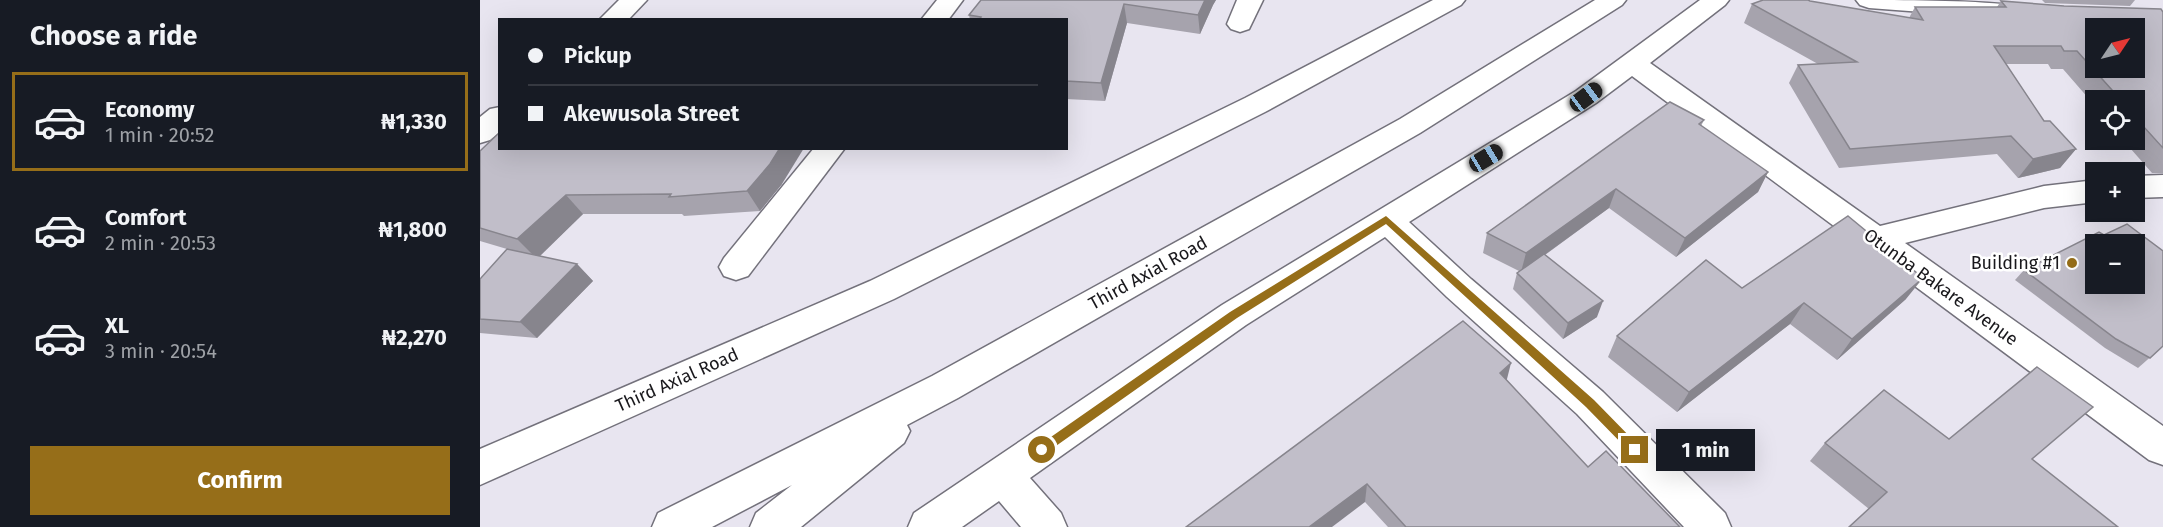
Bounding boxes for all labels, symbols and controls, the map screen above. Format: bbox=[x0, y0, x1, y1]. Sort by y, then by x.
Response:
north arrow bbox=[2085, 18, 2145, 78]
map controls bbox=[2085, 18, 2145, 294]
text: Choose a ride bbox=[30, 20, 197, 52]
text: Pickup bbox=[564, 42, 632, 69]
car bbox=[1566, 79, 1606, 115]
button: locate bbox=[2085, 90, 2145, 150]
icon: car bbox=[33, 95, 87, 149]
text: Economy bbox=[105, 96, 194, 123]
text: Akewusola Street bbox=[564, 100, 739, 127]
text: ₦1,330 bbox=[381, 108, 447, 135]
text: 1 min · 20:52 bbox=[105, 123, 214, 147]
car bbox=[1466, 141, 1506, 175]
button: + bbox=[2085, 162, 2145, 222]
icon: car bbox=[33, 203, 87, 257]
text: Comfort bbox=[105, 204, 186, 231]
text: ₦1,800 bbox=[379, 216, 447, 243]
street label: Otunba Bakare Avenue bbox=[1860, 224, 2022, 350]
text: 2 min · 20:53 bbox=[105, 231, 216, 255]
street label: Third Axial Road bbox=[1085, 231, 1211, 315]
button: − bbox=[2085, 234, 2145, 294]
place label: Building #1 bbox=[1971, 252, 2060, 274]
marker: Building #1 bbox=[2065, 256, 2079, 270]
icon: car bbox=[33, 311, 87, 365]
text: XL bbox=[105, 312, 129, 339]
text: ₦2,270 bbox=[382, 324, 447, 351]
text: 3 min · 20:54 bbox=[105, 339, 217, 363]
street label: Third Axial Road bbox=[612, 343, 742, 417]
callout: 1 min bbox=[1656, 429, 1755, 471]
route start bbox=[1028, 436, 1055, 463]
route end bbox=[1621, 436, 1648, 463]
text: 1 min bbox=[1681, 438, 1730, 462]
button: Confirm bbox=[30, 446, 450, 515]

